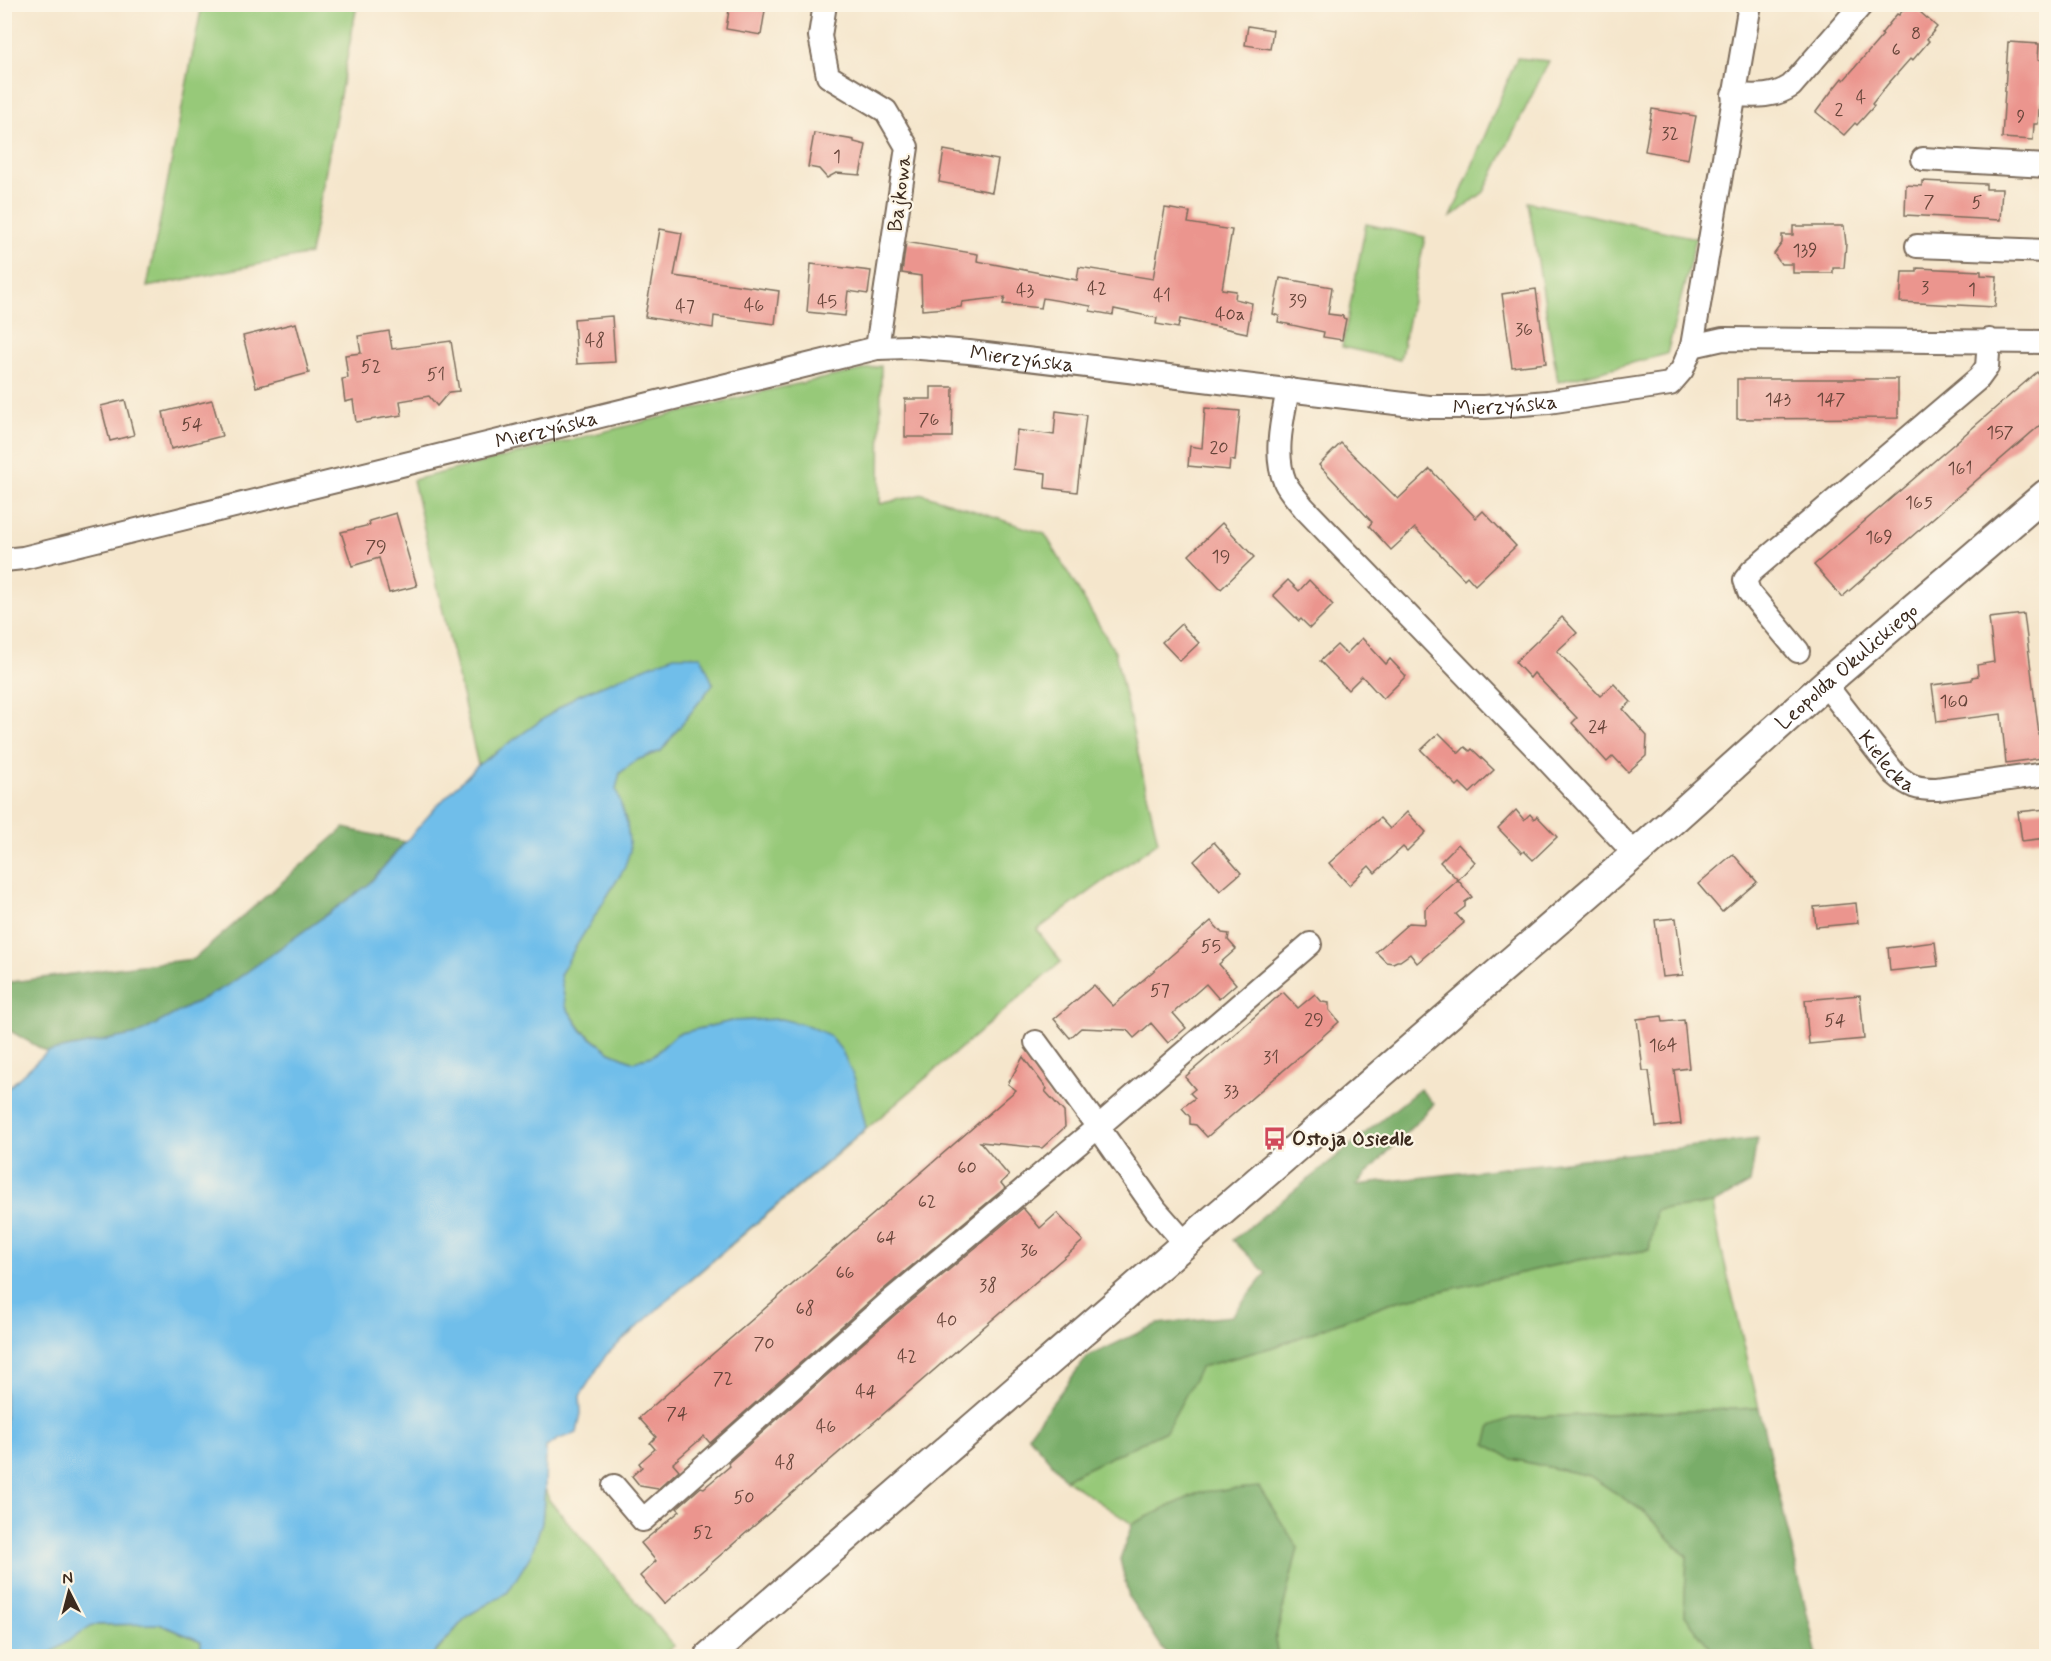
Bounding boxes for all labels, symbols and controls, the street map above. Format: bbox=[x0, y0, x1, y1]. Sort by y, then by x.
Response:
house number: 8 bbox=[1911, 22, 1921, 46]
house number: 6 bbox=[1891, 38, 1901, 62]
house number: 4 bbox=[1856, 86, 1866, 110]
house number: 2 bbox=[1835, 98, 1844, 122]
house number: 9 bbox=[2017, 105, 2026, 129]
house number: 32 bbox=[1661, 122, 1679, 146]
house number: 1 bbox=[833, 145, 841, 169]
street label: Bajkowa bbox=[881, 152, 919, 233]
house number: 7 bbox=[1924, 190, 1935, 214]
house number: 5 bbox=[1972, 191, 1983, 215]
house number: 139 bbox=[1792, 239, 1818, 263]
house number: 3 bbox=[1921, 276, 1929, 300]
house number: 42 bbox=[1087, 277, 1107, 301]
house number: 1 bbox=[1968, 278, 1976, 302]
house number: 43 bbox=[1016, 279, 1034, 303]
house number: 41 bbox=[1153, 284, 1171, 308]
house number: 39 bbox=[1289, 289, 1307, 313]
house number: 45 bbox=[817, 290, 837, 314]
house number: 46 bbox=[744, 294, 764, 318]
house number: 47 bbox=[675, 295, 695, 319]
house number: 40a bbox=[1215, 303, 1245, 327]
house number: 36 bbox=[1515, 318, 1533, 342]
house number: 48 bbox=[585, 329, 605, 353]
street label: Mierzyńska bbox=[968, 339, 1075, 379]
house number: 52 bbox=[361, 355, 381, 379]
house number: 51 bbox=[427, 363, 445, 387]
street label: Mierzyńska bbox=[1453, 388, 1559, 422]
house number: 143 bbox=[1765, 388, 1791, 412]
house number: 147 bbox=[1816, 388, 1846, 412]
street label: Mierzyńska bbox=[492, 404, 601, 456]
house number: 76 bbox=[919, 408, 939, 432]
house number: 54 bbox=[181, 413, 203, 437]
house number: 157 bbox=[1986, 421, 2014, 445]
house number: 20 bbox=[1209, 436, 1229, 460]
house number: 161 bbox=[1947, 457, 1973, 481]
house number: 165 bbox=[1905, 491, 1933, 515]
house number: 169 bbox=[1865, 526, 1893, 550]
house number: 79 bbox=[365, 535, 387, 559]
house number: 19 bbox=[1212, 545, 1230, 569]
street label: Leopolda Okulickiego bbox=[1770, 597, 1924, 737]
house number: 160 bbox=[1940, 690, 1968, 714]
house number: 24 bbox=[1588, 715, 1608, 739]
street label: Kielecka bbox=[1851, 725, 1919, 800]
house number: 55 bbox=[1201, 935, 1221, 959]
house number: 57 bbox=[1150, 979, 1170, 1003]
house number: 29 bbox=[1304, 1008, 1324, 1032]
house number: 54 bbox=[1824, 1009, 1846, 1033]
house number: 164 bbox=[1649, 1034, 1678, 1058]
house number: 31 bbox=[1263, 1046, 1279, 1070]
house number: 33 bbox=[1223, 1080, 1239, 1104]
bus stop icon: Ostoja Osiedle bbox=[1261, 1125, 1287, 1151]
place label: Ostoja Osiedle bbox=[1292, 1125, 1414, 1153]
house number: 60 bbox=[957, 1156, 977, 1180]
house number: 62 bbox=[918, 1190, 936, 1214]
house number: 64 bbox=[876, 1226, 896, 1250]
house number: 36 bbox=[1020, 1239, 1038, 1263]
house number: 66 bbox=[835, 1261, 855, 1285]
house number: 38 bbox=[979, 1274, 997, 1298]
house number: 68 bbox=[795, 1297, 815, 1321]
house number: 40 bbox=[937, 1309, 957, 1333]
house number: 70 bbox=[753, 1332, 775, 1356]
house number: 42 bbox=[897, 1345, 917, 1369]
house number: 72 bbox=[713, 1367, 733, 1391]
house number: 44 bbox=[855, 1380, 877, 1404]
house number: 74 bbox=[666, 1402, 688, 1426]
house number: 46 bbox=[816, 1415, 836, 1439]
house number: 48 bbox=[775, 1451, 795, 1475]
house number: 50 bbox=[733, 1486, 755, 1510]
house number: 52 bbox=[693, 1521, 713, 1545]
north arrow bbox=[39, 1562, 99, 1622]
text: N bbox=[61, 1568, 74, 1590]

